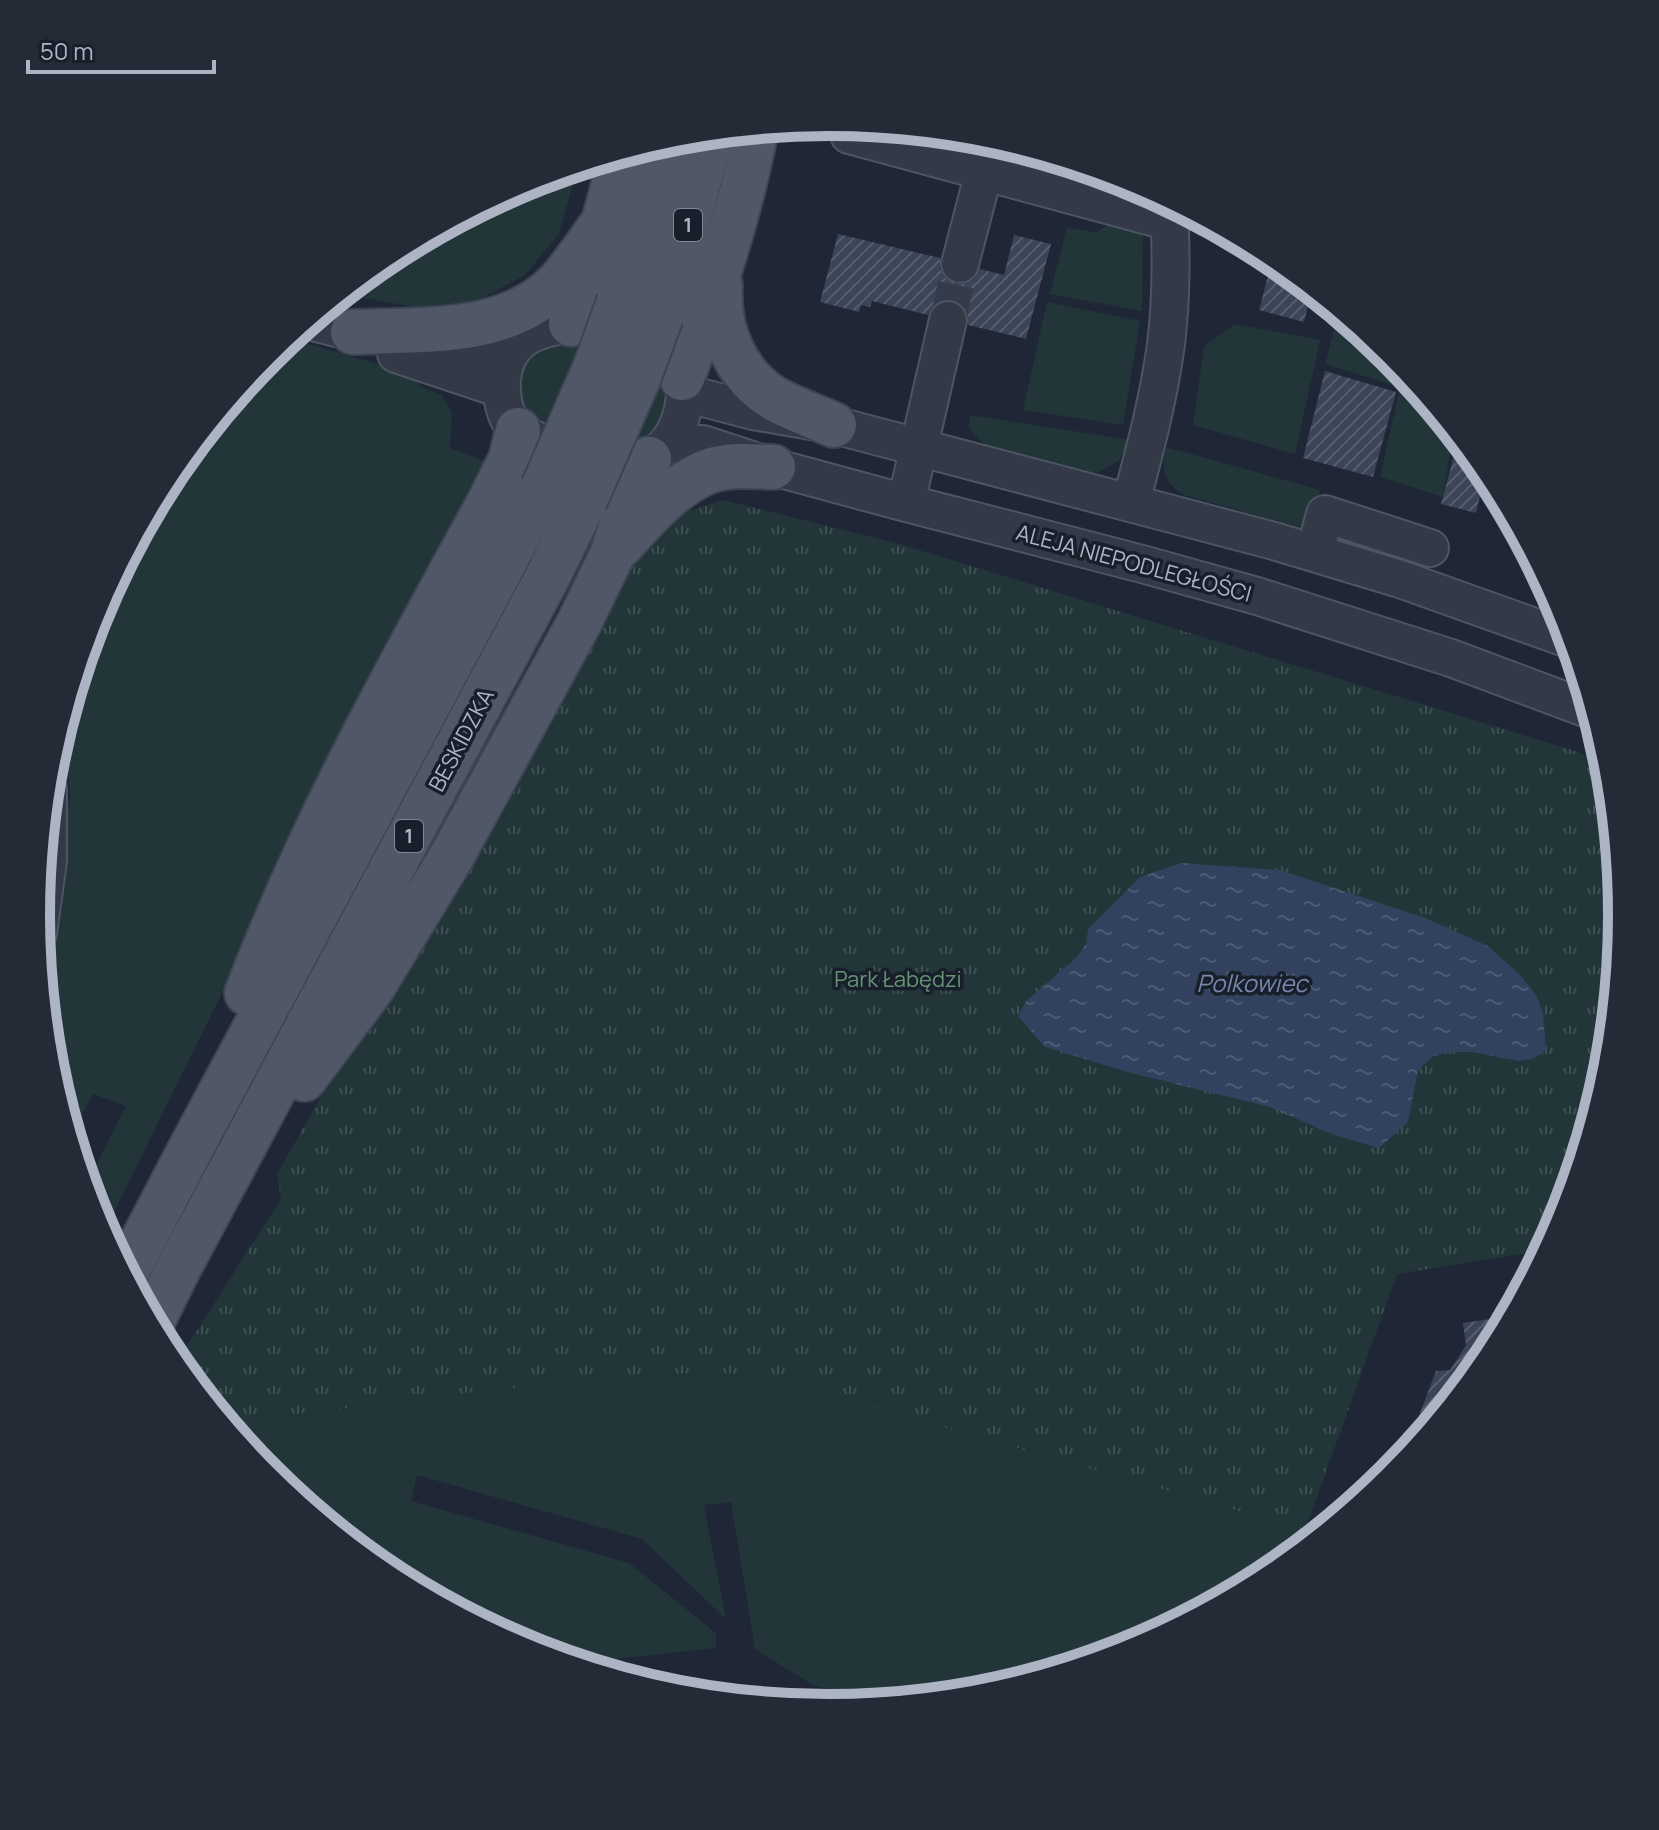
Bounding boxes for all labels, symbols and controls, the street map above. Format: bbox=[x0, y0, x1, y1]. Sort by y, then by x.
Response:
scale bar bbox=[28, 24, 214, 74]
text: 50 m bbox=[40, 34, 94, 67]
road number: 1 bbox=[674, 209, 702, 241]
street label: ALEJA NIEPODLEGŁOŚCI bbox=[1013, 517, 1255, 609]
street label: BESKIDZKA bbox=[421, 683, 501, 797]
road number: 1 bbox=[395, 820, 423, 852]
park label: Park Łabędzi bbox=[834, 964, 962, 994]
water label: Polkowiec bbox=[1197, 966, 1309, 999]

